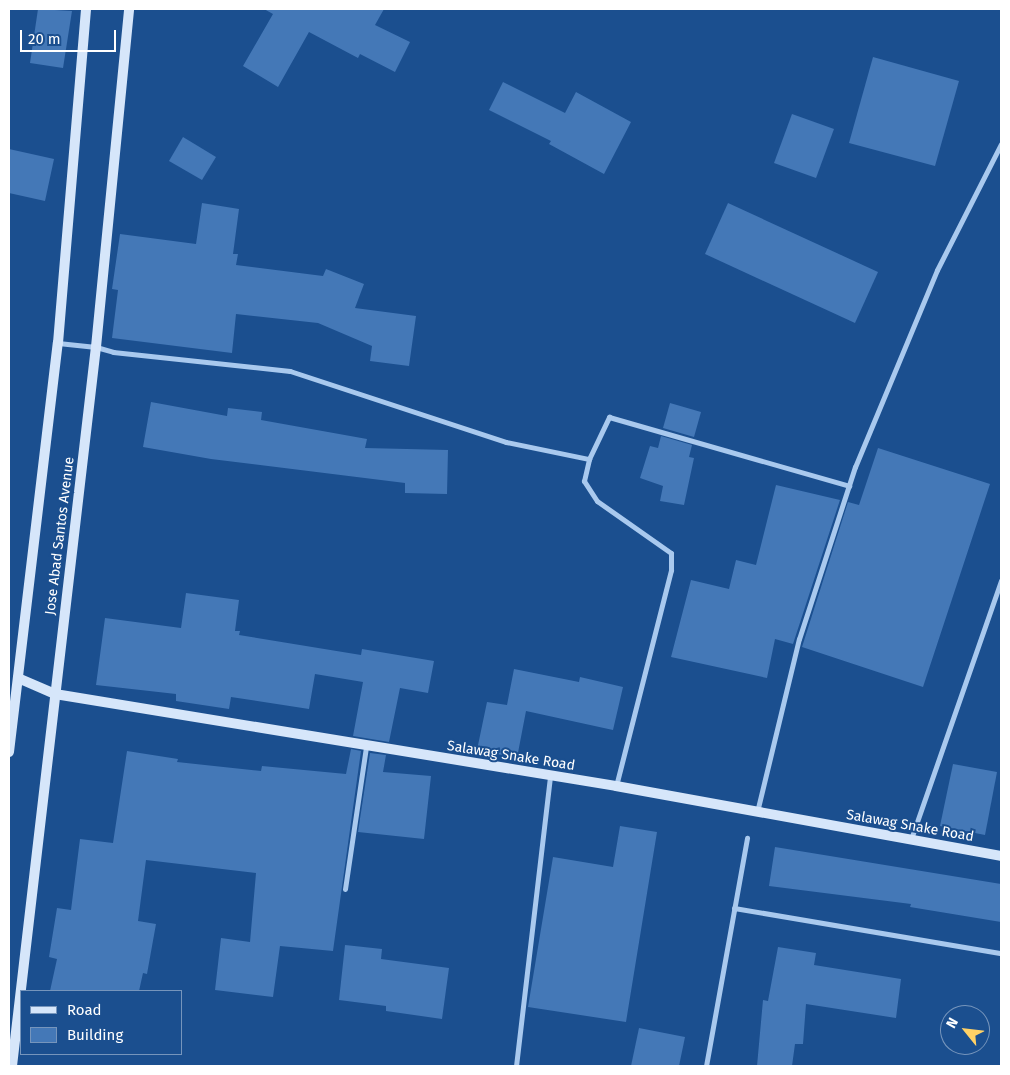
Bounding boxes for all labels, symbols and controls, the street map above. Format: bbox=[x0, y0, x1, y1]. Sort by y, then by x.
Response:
scale bar bbox=[22, 20, 119, 52]
text: 20 m bbox=[28, 30, 61, 48]
street label: Jose Abad Santos Avenue bbox=[42, 456, 78, 616]
street label: Salawag Snake Road bbox=[446, 738, 576, 774]
street label: Salawag Snake Road bbox=[845, 807, 975, 845]
legend bbox=[20, 990, 182, 1055]
text: Road bbox=[67, 1001, 102, 1019]
north arrow bbox=[940, 1005, 990, 1055]
text: N bbox=[943, 1015, 962, 1031]
text: Building bbox=[67, 1026, 123, 1044]

